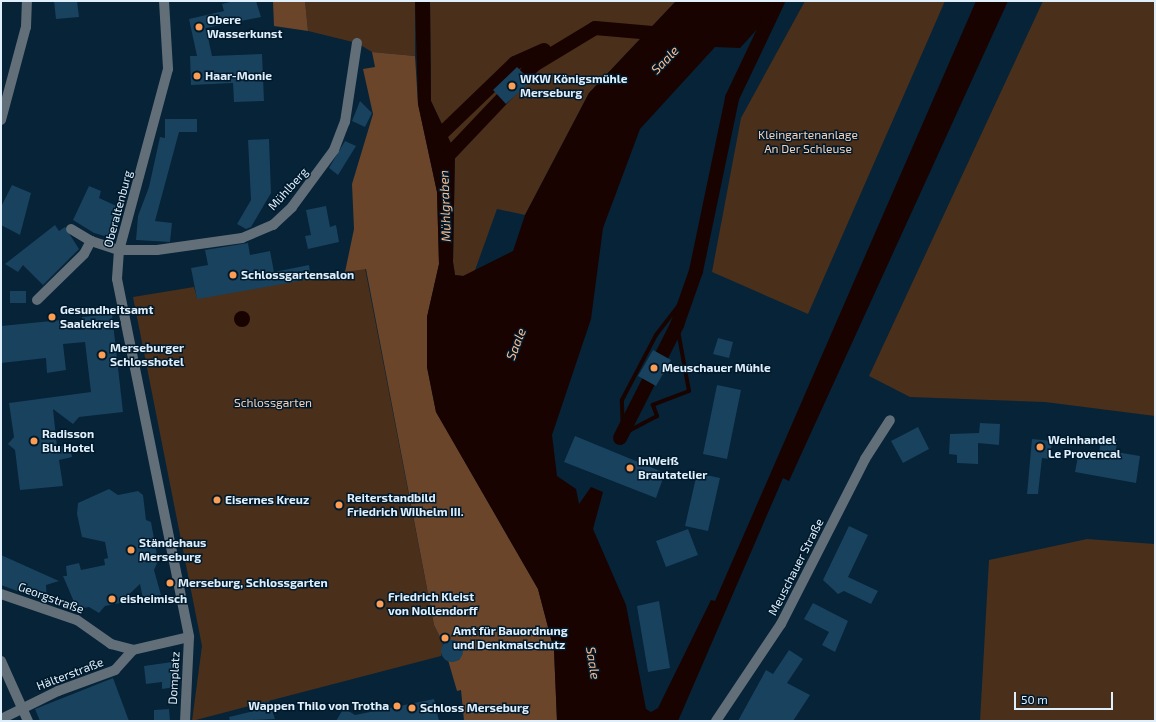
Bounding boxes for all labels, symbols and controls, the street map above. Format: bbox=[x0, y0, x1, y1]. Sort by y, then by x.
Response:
place label: Obere Wasserkunst bbox=[207, 13, 282, 41]
marker: Obere Wasserkunst bbox=[194, 22, 204, 32]
water label: Saale bbox=[648, 43, 682, 77]
place label: Haar-Monie bbox=[205, 69, 272, 83]
marker: Haar-Monie bbox=[192, 71, 202, 81]
place label: WKW Königsmühle Merseburg bbox=[520, 72, 628, 100]
marker: WKW Königsmühle Merseburg bbox=[507, 81, 517, 91]
park label: Kleingartenanlage An Der Schleuse bbox=[758, 128, 858, 156]
street label: Mühlberg bbox=[265, 165, 311, 213]
street label: Oberaltenburg bbox=[101, 169, 135, 249]
water label: Mühlgraben bbox=[436, 170, 454, 242]
place label: Schlossgartensalon bbox=[241, 268, 354, 282]
marker: Schlossgartensalon bbox=[228, 270, 238, 280]
place label: Gesundheitsamt Saalekreis bbox=[60, 303, 153, 331]
marker: Gesundheitsamt Saalekreis bbox=[47, 312, 57, 322]
water label: Saale bbox=[503, 326, 529, 362]
place label: Merseburger Schlosshotel bbox=[110, 341, 184, 369]
marker: Merseburger Schlosshotel bbox=[97, 350, 107, 360]
place label: Meuschauer Mühle bbox=[662, 361, 771, 375]
marker: Meuschauer Mühle bbox=[649, 363, 659, 373]
park label: Schlossgarten bbox=[234, 396, 312, 410]
place label: Radisson Blu Hotel bbox=[42, 427, 94, 455]
place label: Weinhandel Le Provencal bbox=[1048, 433, 1121, 461]
marker: Radisson Blu Hotel bbox=[29, 436, 39, 446]
marker: Weinhandel Le Provencal bbox=[1035, 442, 1045, 452]
place label: InWeiß Brautatelier bbox=[638, 454, 707, 482]
marker: InWeiß Brautatelier bbox=[625, 463, 635, 473]
place label: Reiterstandbild Friedrich Wilhelm III. bbox=[347, 491, 464, 519]
place label: Eisernes Kreuz bbox=[225, 493, 309, 507]
marker: Eisernes Kreuz bbox=[212, 495, 222, 505]
marker: Reiterstandbild Friedrich Wilhelm III. bbox=[334, 500, 344, 510]
street label: Meuschauer Straße bbox=[765, 516, 827, 618]
place label: Ständehaus Merseburg bbox=[139, 536, 206, 564]
marker: Ständehaus Merseburg bbox=[126, 545, 136, 555]
place label: Merseburg, Schlossgarten bbox=[178, 576, 328, 590]
marker: Merseburg, Schlossgarten bbox=[165, 578, 175, 588]
street label: Georgstraße bbox=[16, 579, 86, 617]
place label: Friedrich Kleist von Nollendorff bbox=[388, 590, 478, 618]
place label: eisheimisch bbox=[120, 592, 187, 606]
marker: eisheimisch bbox=[107, 594, 117, 604]
marker: Friedrich Kleist von Nollendorff bbox=[375, 599, 385, 609]
place label: Amt für Bauordnung und Denkmalschutz bbox=[453, 624, 568, 652]
marker: Amt für Bauordnung und Denkmalschutz bbox=[440, 633, 450, 643]
water label: Saale bbox=[583, 645, 603, 681]
street label: Domplatz bbox=[165, 651, 183, 705]
street label: Hälterstraße bbox=[34, 655, 106, 693]
scale bar bbox=[1016, 684, 1115, 710]
text: 50 m bbox=[1021, 692, 1048, 706]
place label: Wappen Thilo von Trotha bbox=[247, 699, 389, 713]
marker: Wappen Thilo von Trotha bbox=[392, 701, 402, 711]
place label: Schloss Merseburg bbox=[420, 701, 529, 715]
marker: Schloss Merseburg bbox=[407, 703, 417, 713]

